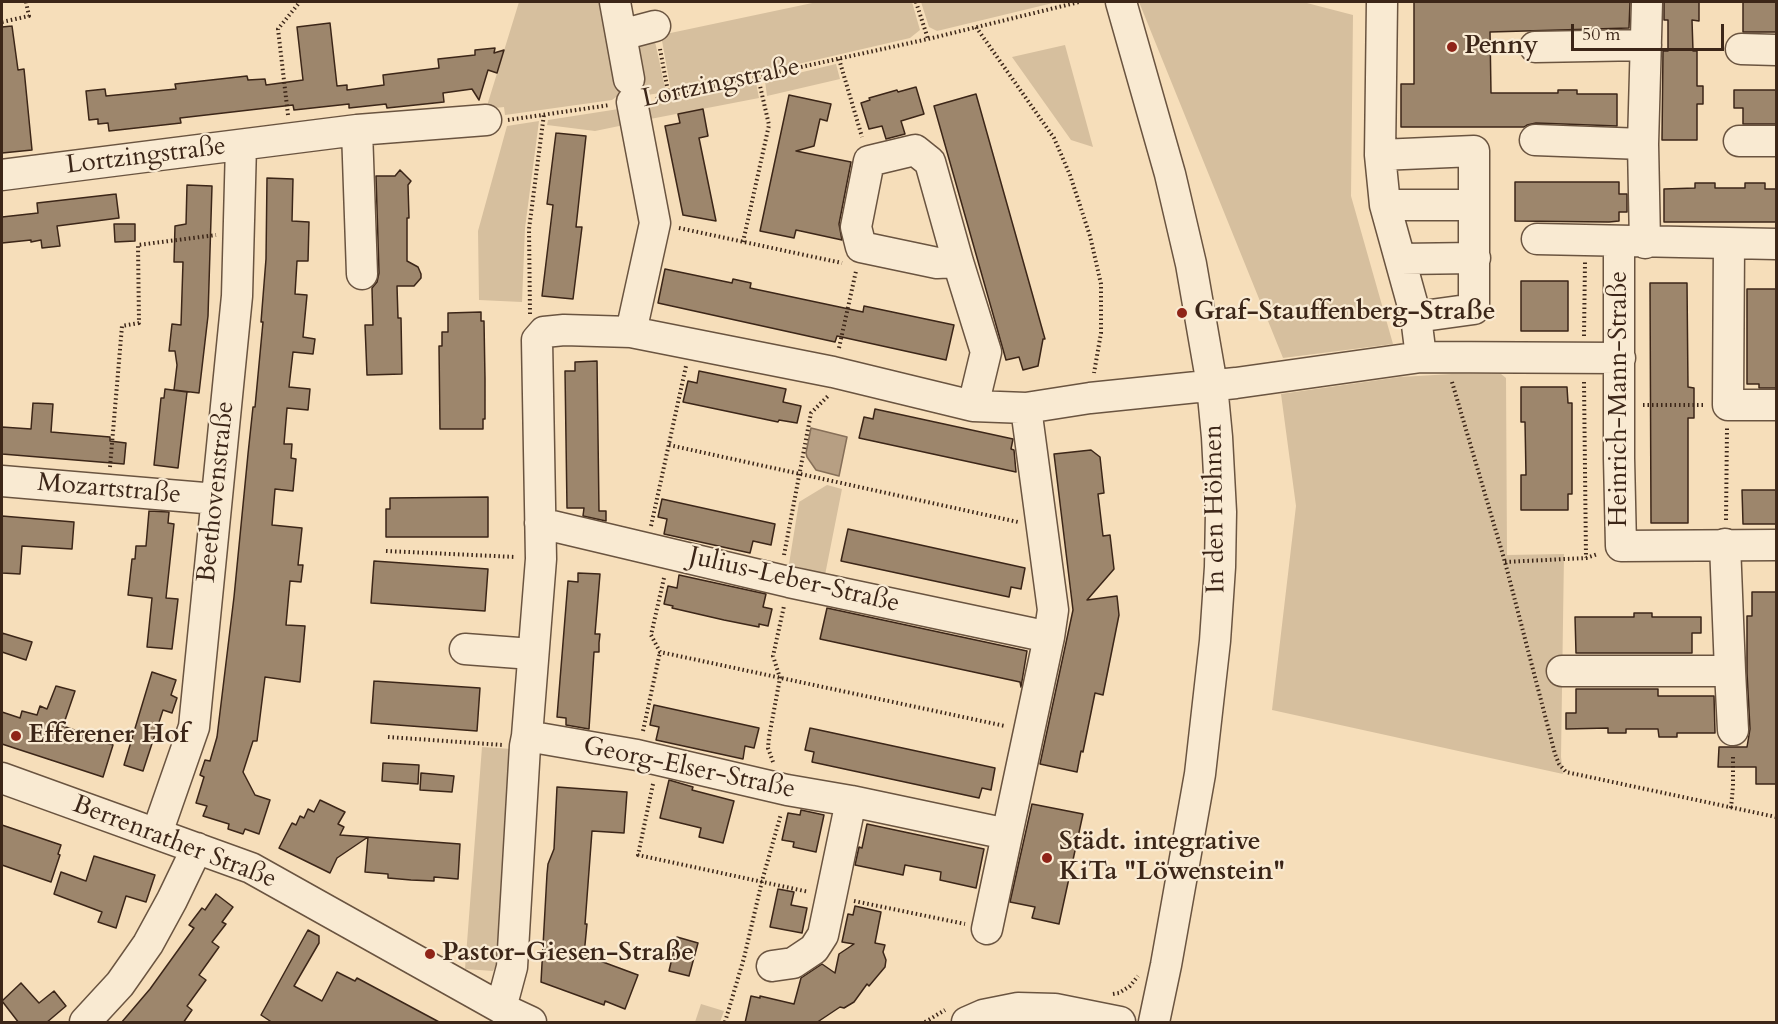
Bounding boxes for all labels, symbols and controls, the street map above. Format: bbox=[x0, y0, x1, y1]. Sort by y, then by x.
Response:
scale bar bbox=[1574, 12, 1727, 50]
text: 50 m bbox=[1582, 22, 1621, 47]
place label: Penny bbox=[1464, 31, 1538, 63]
marker: Penny bbox=[1445, 40, 1459, 54]
street label: Lortzingstraße bbox=[639, 52, 803, 116]
street label: Lortzingstraße bbox=[64, 132, 228, 182]
street label: Heinrich-Mann-Straße bbox=[1604, 271, 1636, 527]
place label: Graf-Stauffenberg-Straße bbox=[1194, 297, 1496, 329]
marker: Graf-Stauffenberg-Straße bbox=[1175, 306, 1189, 320]
street label: Beethovenstraße bbox=[192, 400, 242, 584]
street label: In den Höhnen bbox=[1199, 424, 1233, 594]
street label: Mozartstraße bbox=[36, 468, 182, 512]
street label: Julius-Leber-Straße bbox=[686, 542, 902, 620]
place label: Efferener Hof bbox=[28, 720, 188, 752]
marker: Efferener Hof bbox=[9, 729, 23, 743]
street label: Georg-Elser-Straße bbox=[580, 731, 798, 807]
street label: Berrenrather Straße bbox=[68, 790, 280, 896]
place label: Städt. integrative KiTa "Löwenstein" bbox=[1059, 827, 1285, 888]
marker: Städt. integrative KiTa "Löwenstein" bbox=[1040, 851, 1054, 865]
place label: Pastor-Giesen-Straße bbox=[442, 938, 694, 970]
marker: Pastor-Giesen-Straße bbox=[423, 947, 437, 961]

